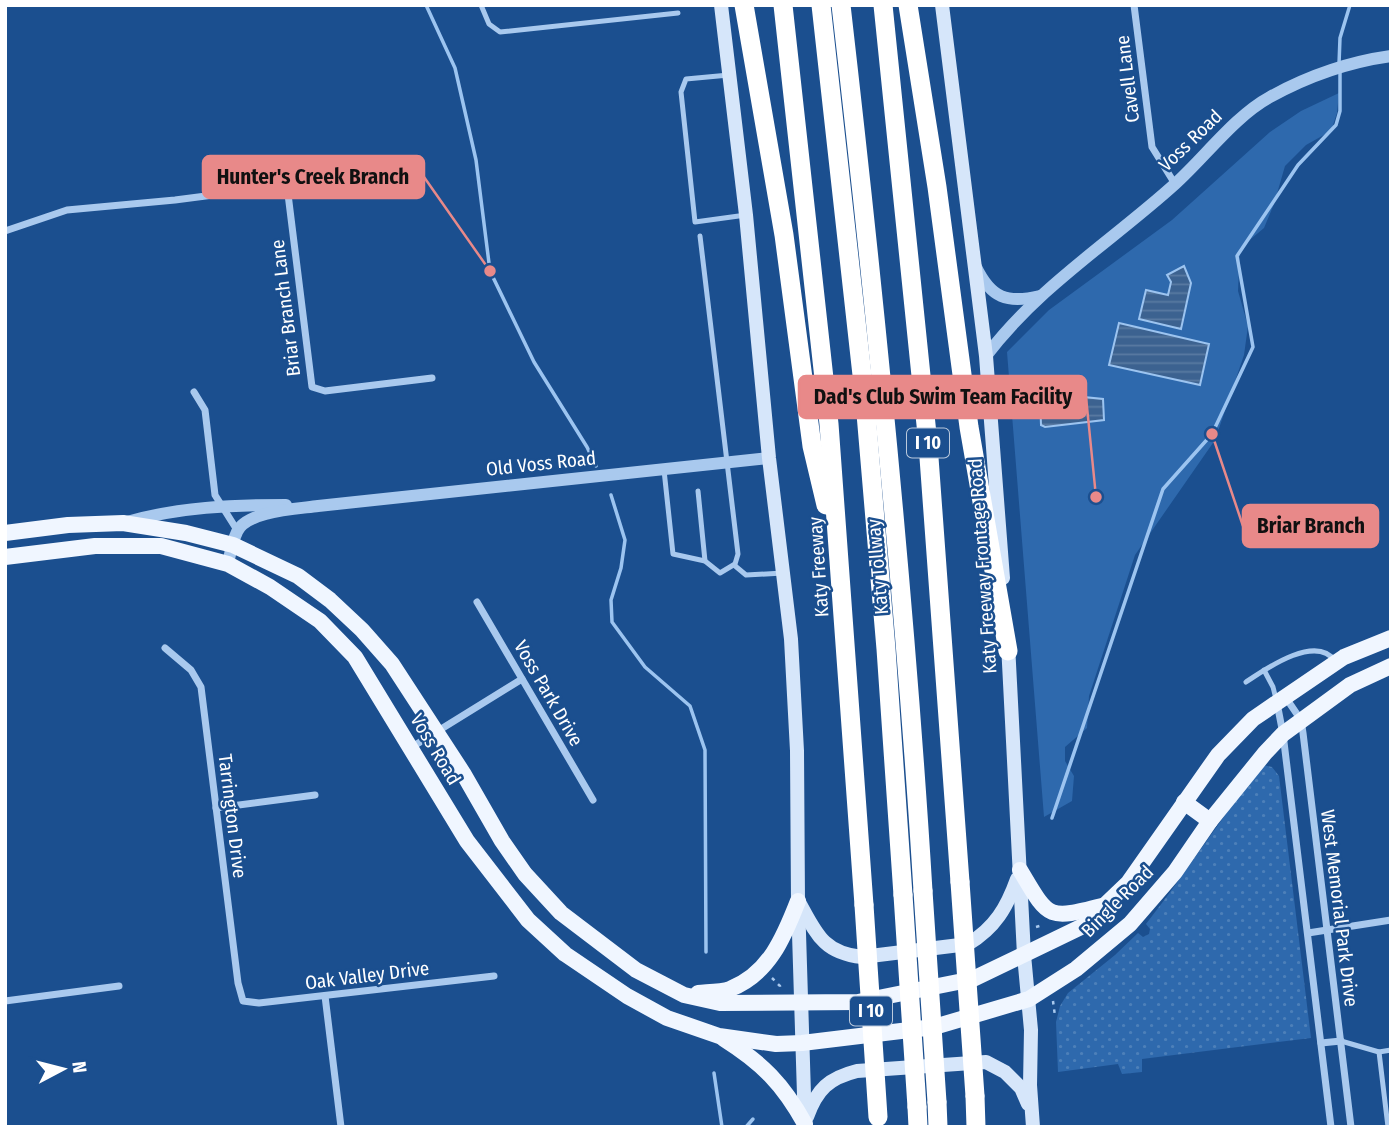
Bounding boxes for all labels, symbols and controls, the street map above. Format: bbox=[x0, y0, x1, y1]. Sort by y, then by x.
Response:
street label: Cavell Lane bbox=[1111, 34, 1144, 124]
street label: Voss Road bbox=[1154, 105, 1227, 176]
callout: Hunter's Creek Branch bbox=[203, 156, 424, 198]
text: Hunter's Creek Branch bbox=[217, 164, 409, 190]
street label: Briar Branch Lane bbox=[266, 238, 305, 378]
callout: Dad's Club Swim Team Facility bbox=[799, 376, 1086, 418]
text: Dad's Club Swim Team Facility bbox=[814, 384, 1073, 410]
road number: I 10 bbox=[907, 428, 949, 458]
street label: Old Voss Road bbox=[485, 446, 597, 481]
street label: Katy Freeway Frontage Road bbox=[963, 458, 1001, 674]
callout: Briar Branch bbox=[1243, 505, 1378, 547]
text: Briar Branch bbox=[1257, 513, 1365, 539]
street label: Katy Freeway bbox=[803, 515, 833, 618]
street label: Katy Tollway bbox=[862, 518, 893, 616]
street label: Voss Park Drive bbox=[509, 636, 588, 750]
street label: Voss Road bbox=[405, 709, 466, 789]
street label: Tarrington Drive bbox=[213, 753, 252, 879]
street label: West Memorial Park Drive bbox=[1316, 808, 1363, 1008]
street label: Bingle Road bbox=[1077, 861, 1158, 942]
street label: Oak Valley Drive bbox=[304, 956, 430, 995]
road number: I 10 bbox=[850, 996, 892, 1026]
north arrow bbox=[28, 1034, 98, 1104]
text: N bbox=[67, 1060, 91, 1074]

